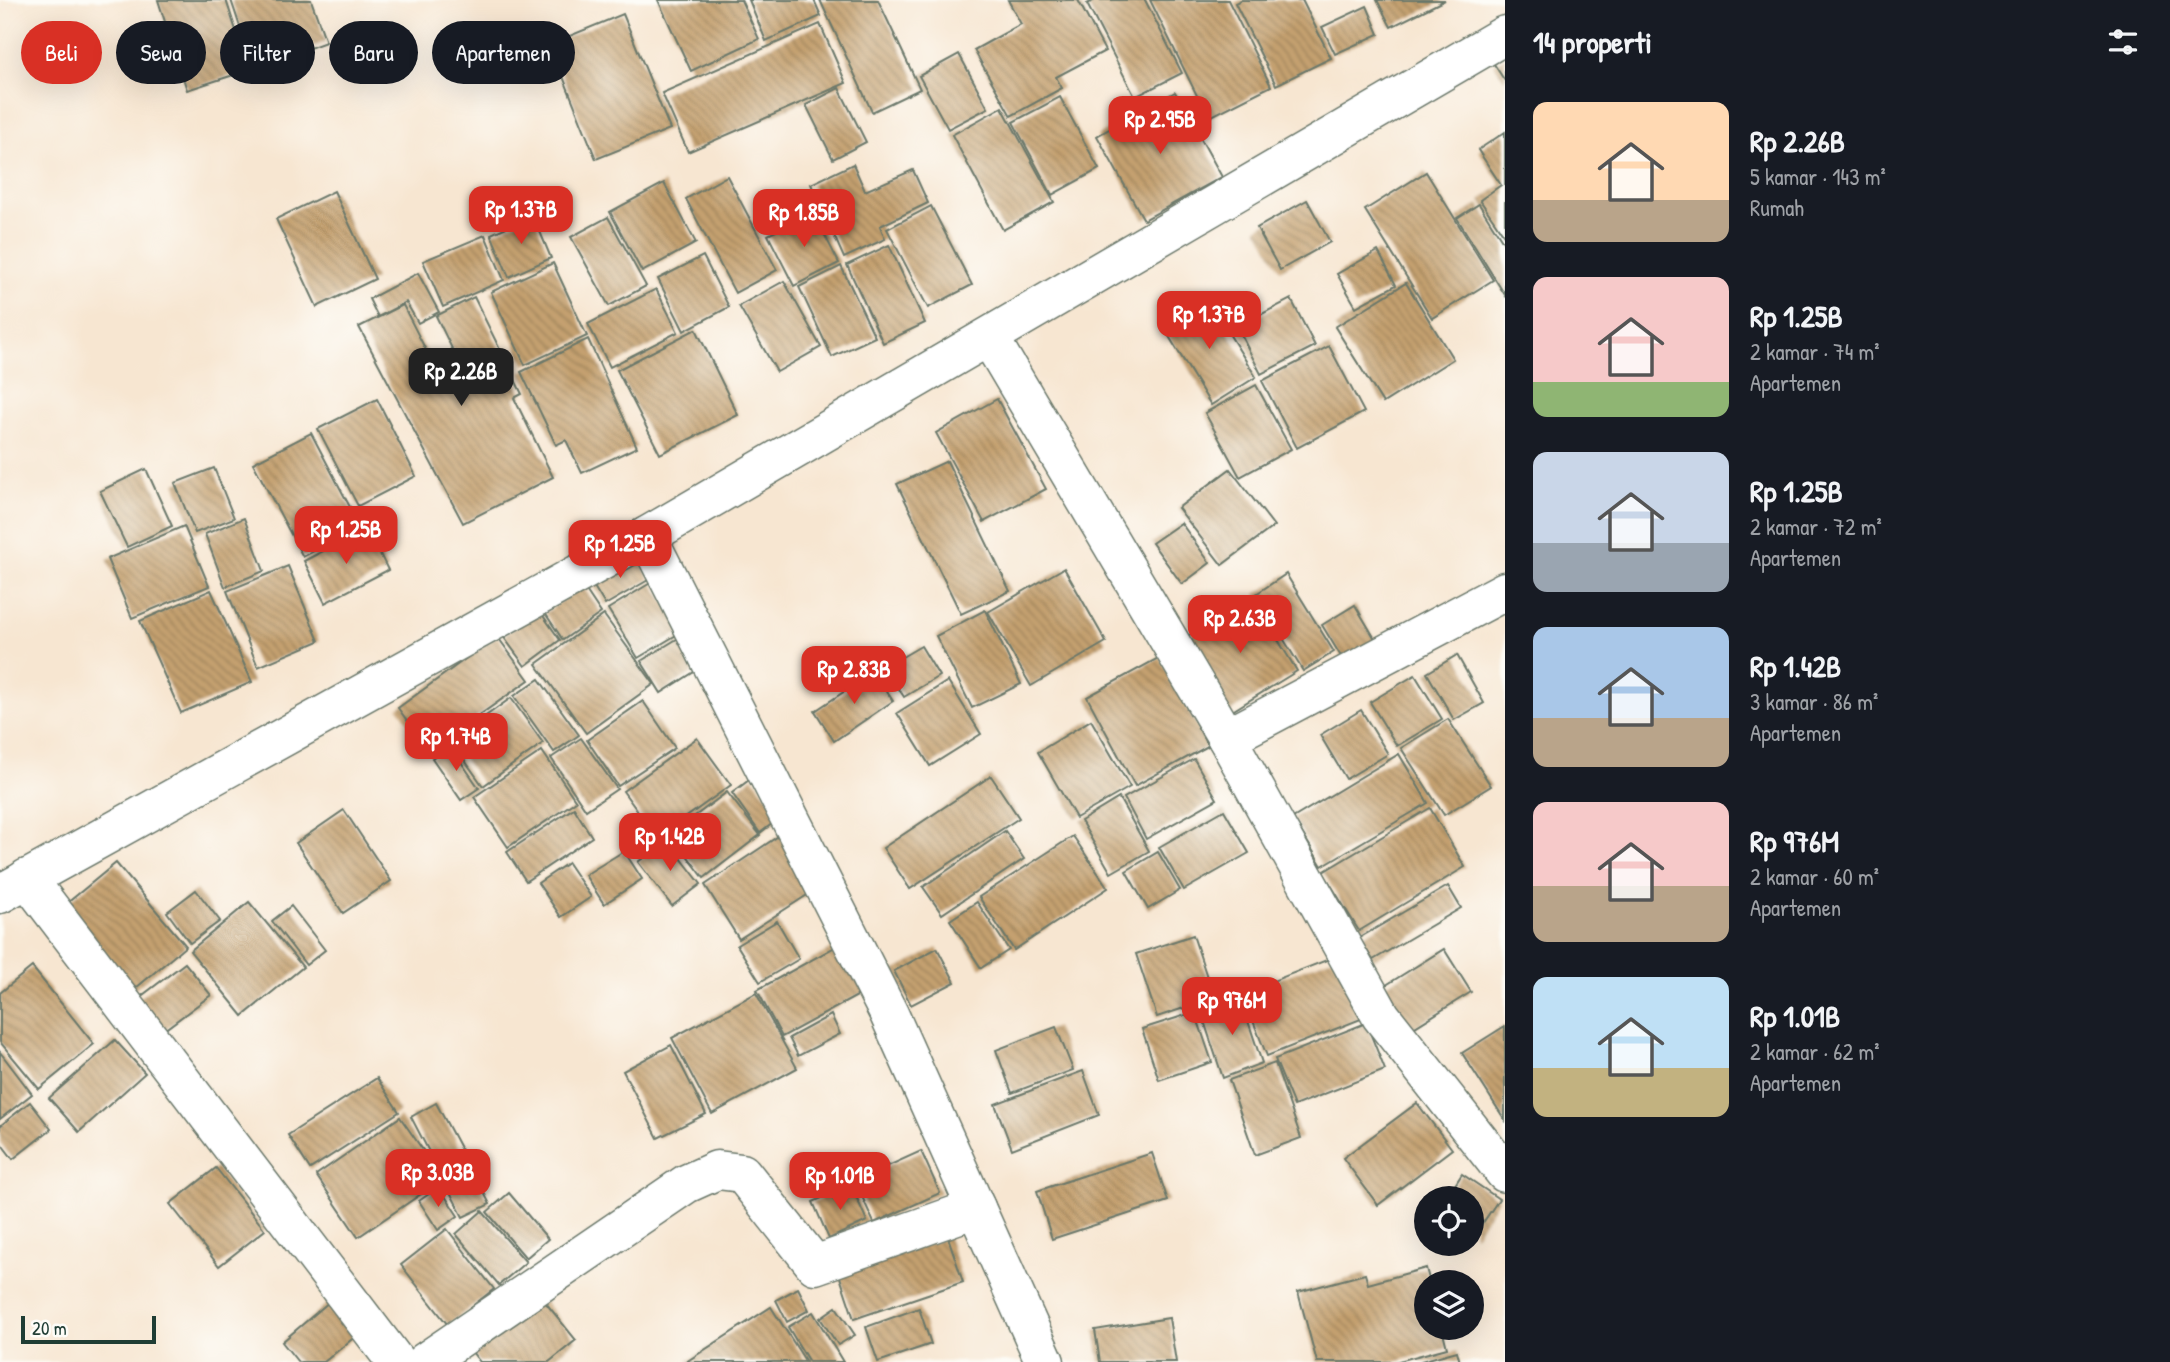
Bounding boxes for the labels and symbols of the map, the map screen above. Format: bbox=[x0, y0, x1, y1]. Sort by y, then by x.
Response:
pin: Rp 2.95B bbox=[1088, 96, 1232, 156]
pin: Rp 1.37B bbox=[449, 187, 593, 246]
pin: Rp 1.85B bbox=[732, 190, 876, 249]
pin: Rp 1.37B bbox=[1137, 292, 1281, 351]
pin: Rp 2.26B bbox=[389, 348, 533, 408]
pin: Rp 1.25B bbox=[274, 506, 418, 566]
pin: Rp 1.25B bbox=[548, 520, 692, 580]
pin: Rp 2.63B bbox=[1168, 596, 1312, 655]
pin: Rp 2.83B bbox=[782, 646, 926, 706]
pin: Rp 1.74B bbox=[384, 714, 528, 773]
pin: Rp 1.42B bbox=[598, 814, 742, 873]
pin: Rp 976M bbox=[1167, 978, 1297, 1037]
pin: Rp 3.03B bbox=[366, 1150, 510, 1209]
pin: Rp 1.01B bbox=[768, 1152, 912, 1212]
scale bar bbox=[21, 1313, 156, 1345]

